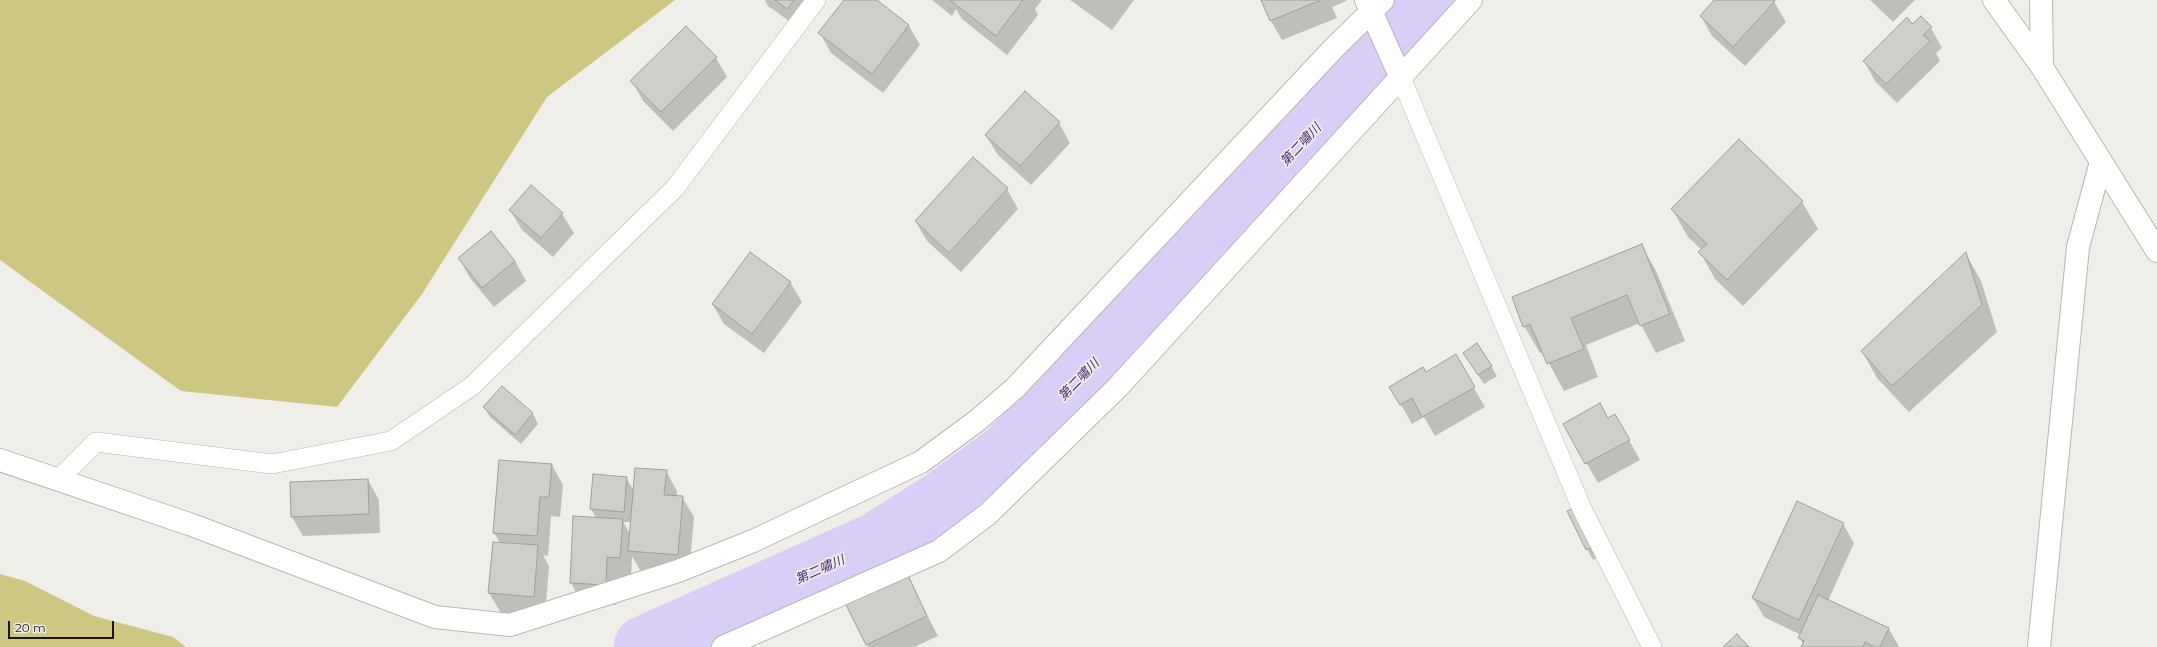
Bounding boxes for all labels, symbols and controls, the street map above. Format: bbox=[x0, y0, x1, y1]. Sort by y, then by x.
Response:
water label: 第二嘯川 bbox=[1278, 121, 1324, 169]
water label: 第二嘯川 bbox=[1055, 356, 1103, 404]
water label: 第二嘯川 bbox=[793, 552, 847, 588]
scale bar bbox=[10, 613, 116, 639]
text: 20 m bbox=[15, 620, 46, 635]

